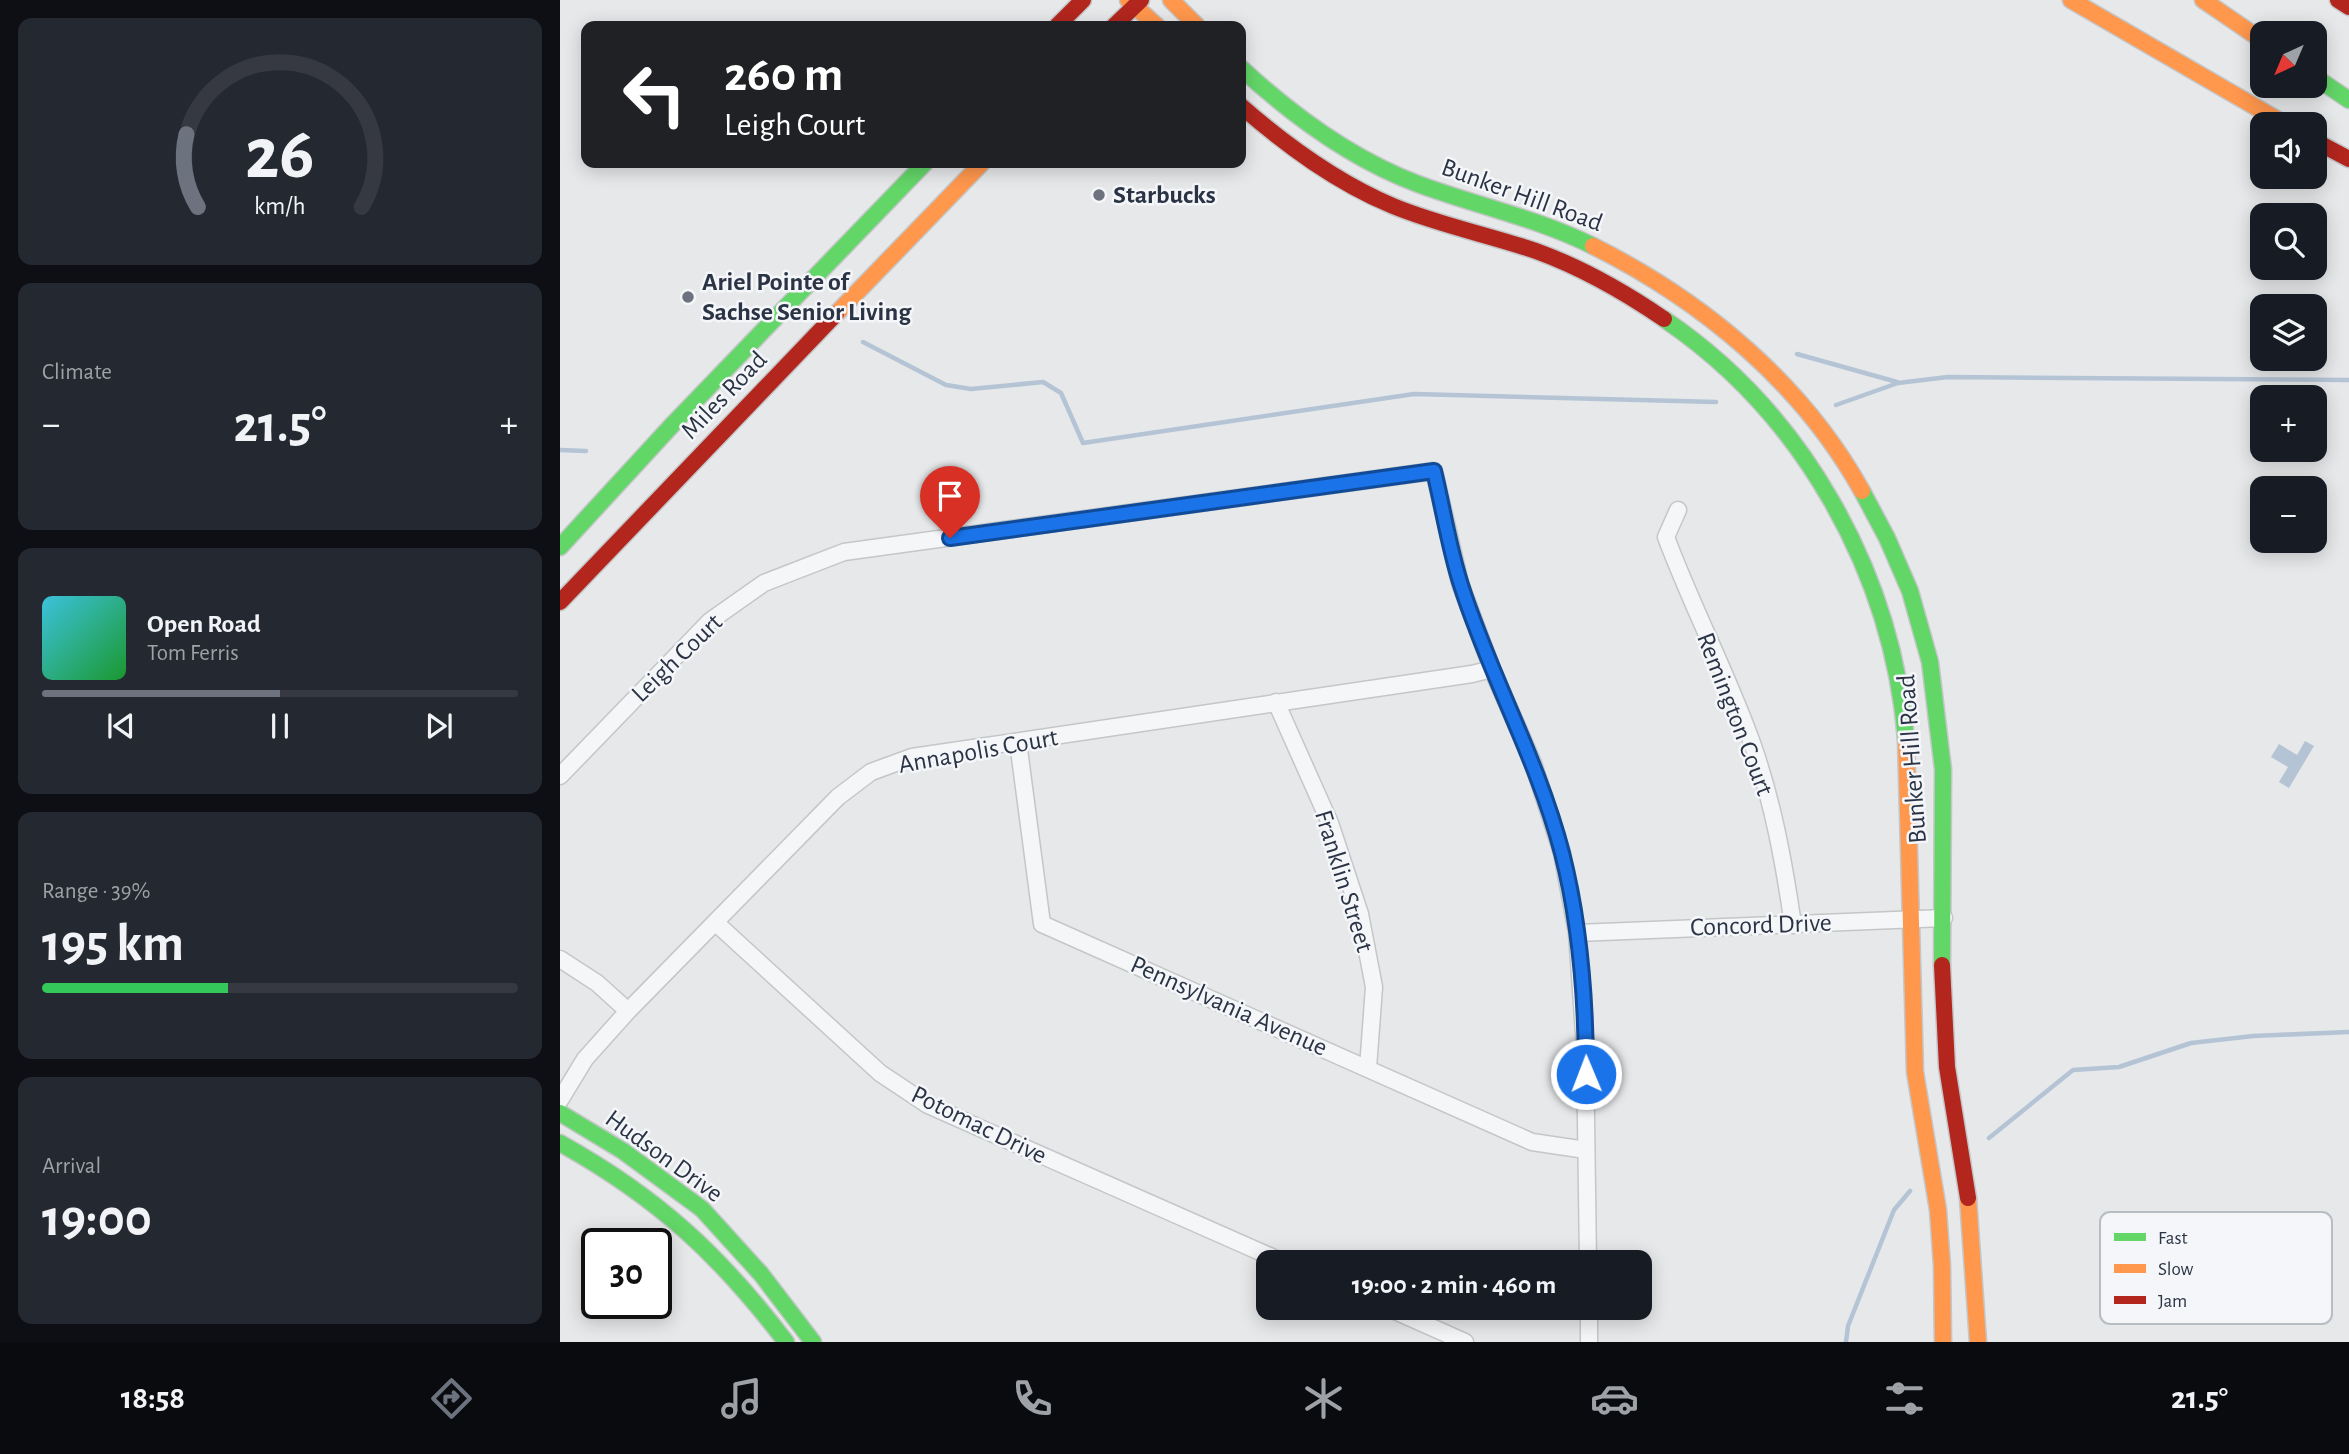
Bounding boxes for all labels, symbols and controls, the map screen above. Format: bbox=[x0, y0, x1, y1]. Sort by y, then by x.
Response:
north arrow bbox=[2250, 21, 2328, 98]
map controls bbox=[2250, 21, 2327, 553]
icon: left bbox=[609, 49, 700, 140]
text: 260 m bbox=[724, 51, 843, 100]
text: Leigh Court bbox=[724, 109, 865, 141]
button: sound bbox=[2250, 112, 2327, 189]
text: 26 bbox=[245, 120, 315, 193]
street label: Bunker Hill Road bbox=[1438, 154, 1606, 236]
place label: Starbucks bbox=[1113, 182, 1216, 208]
marker: Starbucks bbox=[1091, 187, 1107, 203]
text: km/h bbox=[254, 194, 306, 219]
button: search bbox=[2250, 203, 2327, 280]
place label: Ariel Pointe of Sachse Senior Living bbox=[702, 269, 912, 325]
marker: Ariel Pointe of Sachse Senior Living bbox=[680, 289, 696, 305]
button: layers bbox=[2250, 294, 2327, 371]
street label: Miles Road bbox=[676, 346, 772, 444]
text: Climate bbox=[42, 361, 112, 384]
button: + bbox=[2250, 385, 2327, 462]
text: 21.5° bbox=[234, 399, 326, 451]
text: − bbox=[42, 406, 60, 444]
text: + bbox=[500, 406, 518, 444]
pin bbox=[920, 466, 980, 538]
button: − bbox=[2250, 476, 2327, 553]
icon: arrive bbox=[931, 477, 969, 515]
street label: Leigh Court bbox=[627, 609, 727, 707]
text: Open Road bbox=[147, 611, 261, 637]
street label: Remington Court bbox=[1692, 629, 1778, 799]
text: Tom Ferris bbox=[147, 642, 239, 665]
street label: Bunker Hill Road bbox=[1893, 674, 1931, 844]
icon: previous bbox=[102, 707, 140, 745]
icon: pause bbox=[261, 707, 299, 745]
icon: next bbox=[420, 707, 458, 745]
street label: Annapolis Court bbox=[896, 724, 1060, 778]
street label: Franklin Street bbox=[1310, 807, 1378, 955]
text: Range · 39% bbox=[42, 880, 150, 903]
street label: Concord Drive bbox=[1690, 910, 1832, 940]
text: 195 km bbox=[42, 918, 184, 970]
street label: Pennsylvania Avenue bbox=[1127, 951, 1331, 1061]
position arrow bbox=[1549, 1037, 1623, 1111]
street label: Potomac Drive bbox=[907, 1081, 1051, 1169]
street label: Hudson Drive bbox=[600, 1105, 728, 1207]
text: Arrival bbox=[42, 1155, 101, 1178]
text: 19:00 bbox=[42, 1193, 152, 1245]
legend bbox=[2100, 1212, 2332, 1324]
speed limit sign: 30 bbox=[581, 1228, 672, 1319]
text: Fast bbox=[2158, 1229, 2188, 1248]
text: Slow bbox=[2158, 1260, 2194, 1279]
text: 19:00 · 2 min · 460 m bbox=[1352, 1272, 1556, 1298]
text: Jam bbox=[2158, 1292, 2187, 1311]
icon: directions bbox=[427, 1374, 476, 1423]
icon: music bbox=[717, 1374, 766, 1423]
icon: phone bbox=[1008, 1374, 1057, 1423]
icon: climate bbox=[1299, 1374, 1348, 1423]
icon: car bbox=[1590, 1374, 1639, 1423]
icon: filters bbox=[1880, 1374, 1929, 1423]
text: 18:58 bbox=[121, 1382, 185, 1414]
text: 21.5° bbox=[2171, 1382, 2228, 1414]

